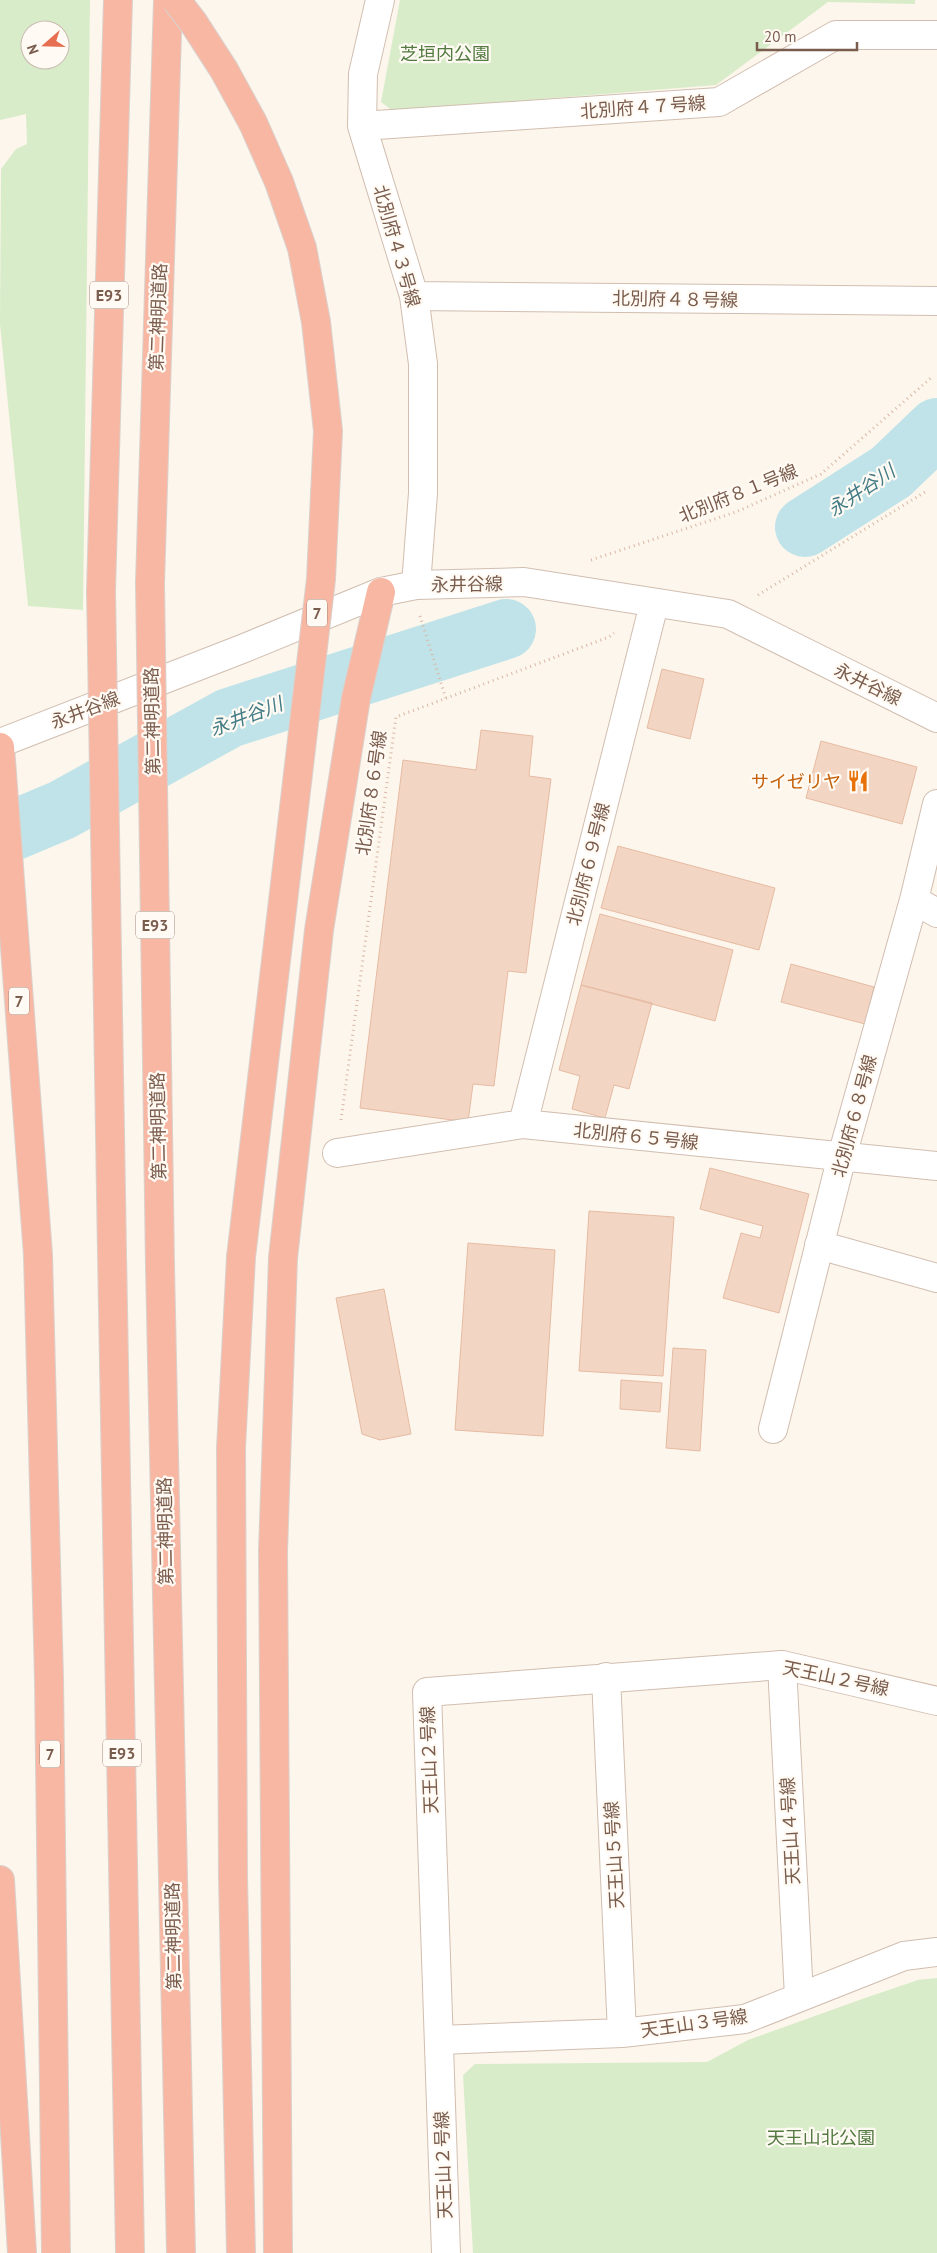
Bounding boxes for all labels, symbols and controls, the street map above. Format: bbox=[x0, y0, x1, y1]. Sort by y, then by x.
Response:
north arrow bbox=[20, 20, 70, 70]
scale bar bbox=[757, 20, 857, 52]
text: 20 m bbox=[764, 27, 797, 46]
text: N bbox=[23, 42, 43, 57]
park label: 芝垣内公園 bbox=[400, 42, 490, 65]
street label: 北別府４７号線 bbox=[579, 91, 707, 123]
street label: 北別府４３号線 bbox=[369, 182, 425, 310]
street label: 第二神明道路 bbox=[145, 263, 171, 371]
road number: E93 bbox=[90, 282, 128, 308]
street label: 北別府４８号線 bbox=[612, 286, 738, 312]
water label: 永井谷川 bbox=[823, 458, 901, 521]
street label: 北別府８１号線 bbox=[675, 459, 801, 527]
street label: 永井谷線 bbox=[431, 572, 503, 596]
road number: 7 bbox=[307, 600, 327, 626]
street label: 永井谷線 bbox=[831, 658, 905, 710]
street label: 第二神明道路 bbox=[140, 667, 164, 775]
street label: 永井谷線 bbox=[47, 686, 123, 734]
water label: 永井谷川 bbox=[206, 690, 288, 741]
street label: 北別府８６号線 bbox=[351, 729, 391, 857]
restaurant icon: サイゼリヤ bbox=[845, 768, 871, 794]
place label: サイゼリヤ bbox=[751, 770, 841, 793]
street label: 北別府６９号線 bbox=[562, 800, 614, 928]
road number: E93 bbox=[136, 912, 174, 938]
road number: 7 bbox=[9, 988, 29, 1014]
street label: 北別府６８号線 bbox=[827, 1052, 881, 1180]
street label: 第二神明道路 bbox=[146, 1072, 170, 1180]
street label: 北別府６５号線 bbox=[572, 1118, 700, 1154]
street label: 第二神明道路 bbox=[153, 1477, 177, 1585]
street label: 天王山２号線 bbox=[781, 1656, 891, 1700]
street label: 天王山２号線 bbox=[416, 1706, 442, 1814]
road number: 7 bbox=[40, 1740, 60, 1768]
road number: E93 bbox=[103, 1740, 141, 1766]
street label: 天王山４号線 bbox=[776, 1776, 804, 1886]
street label: 天王山５号線 bbox=[600, 1800, 628, 1910]
street label: 第二神明道路 bbox=[161, 1882, 185, 1990]
street label: 天王山３号線 bbox=[639, 2004, 749, 2042]
street label: 天王山２号線 bbox=[430, 2111, 456, 2219]
park label: 天王山北公園 bbox=[767, 2126, 875, 2149]

